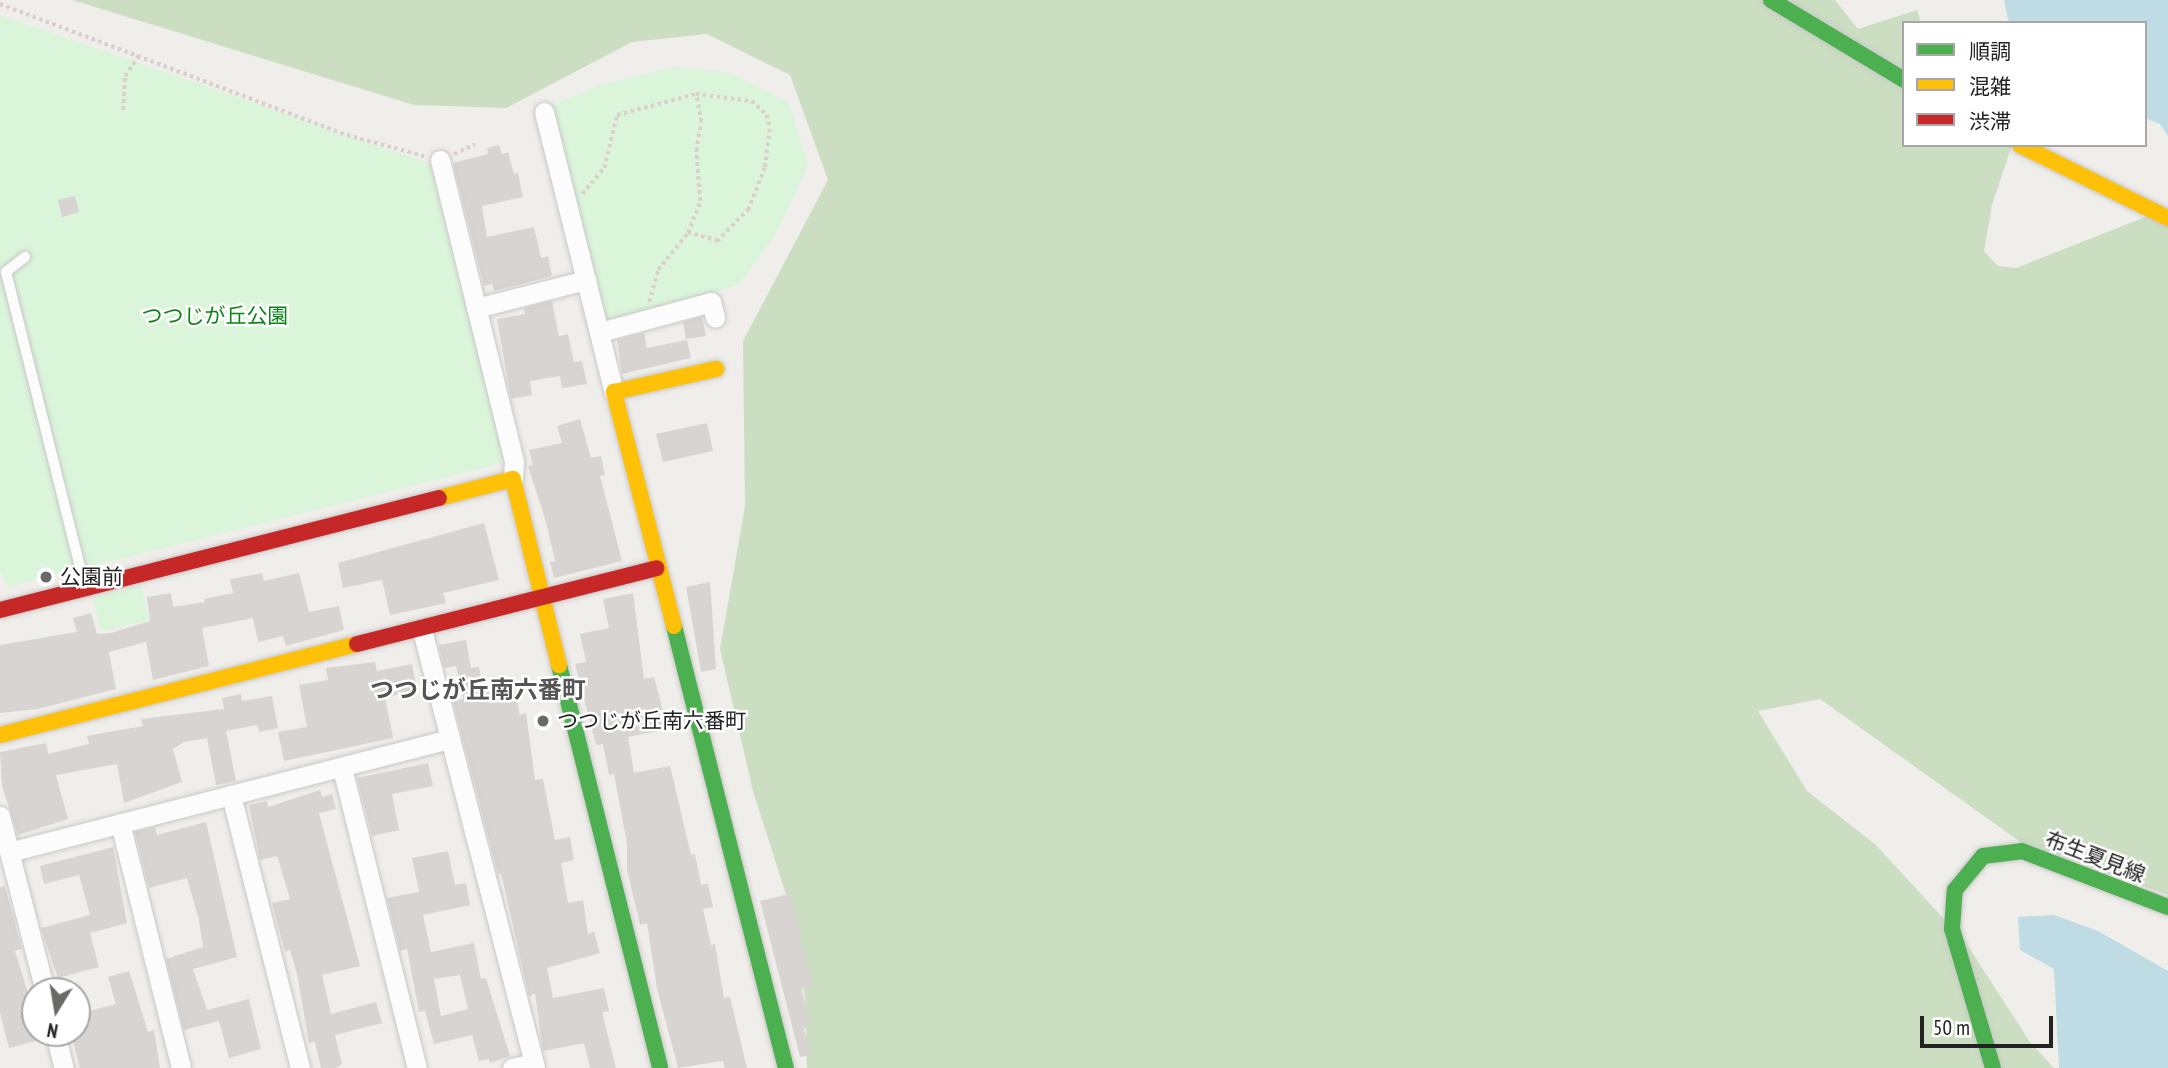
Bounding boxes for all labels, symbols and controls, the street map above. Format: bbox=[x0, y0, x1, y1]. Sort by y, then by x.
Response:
legend bbox=[1902, 21, 2147, 147]
text: 順調 bbox=[1969, 38, 2011, 65]
text: 混雑 bbox=[1969, 73, 2011, 100]
text: 渋滞 bbox=[1969, 108, 2011, 135]
park label: つつじが丘公園 bbox=[142, 303, 288, 329]
place label: 公園前 bbox=[60, 564, 123, 590]
marker: 公園前 bbox=[38, 569, 54, 585]
district label: つつじが丘南六番町 bbox=[370, 676, 586, 704]
place label: つつじが丘南六番町 bbox=[557, 708, 746, 734]
marker: つつじが丘南六番町 bbox=[535, 713, 551, 729]
street label: 布生夏見線 bbox=[2041, 826, 2149, 888]
north arrow bbox=[21, 977, 91, 1047]
scale bar bbox=[1923, 1002, 2056, 1046]
text: 50 m bbox=[1933, 1014, 1970, 1041]
text: N bbox=[45, 1018, 60, 1043]

